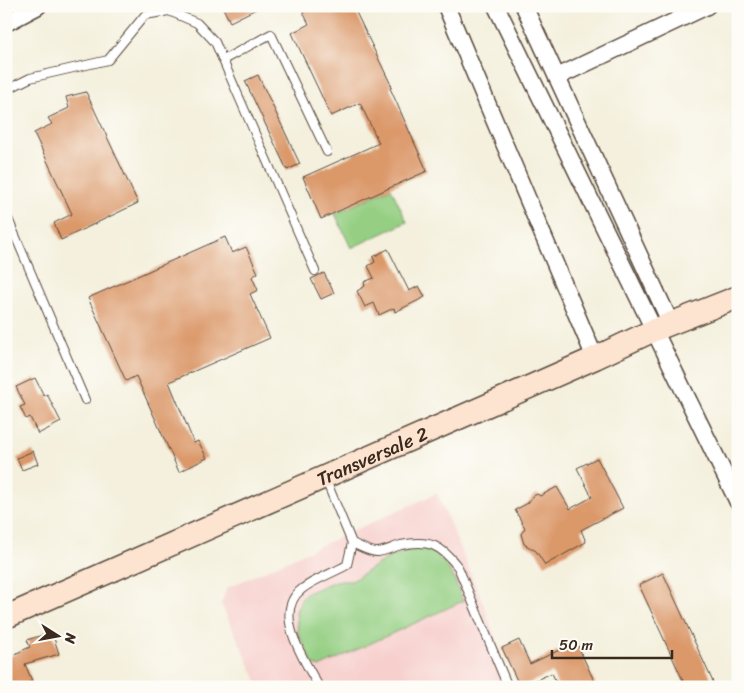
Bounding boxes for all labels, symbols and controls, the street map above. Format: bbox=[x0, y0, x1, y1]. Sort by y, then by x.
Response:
street label: Transversale 2 bbox=[311, 417, 434, 496]
north arrow bbox=[32, 610, 82, 660]
scale bar bbox=[552, 628, 672, 660]
text: N bbox=[57, 630, 84, 646]
text: 50 m bbox=[559, 632, 594, 658]

